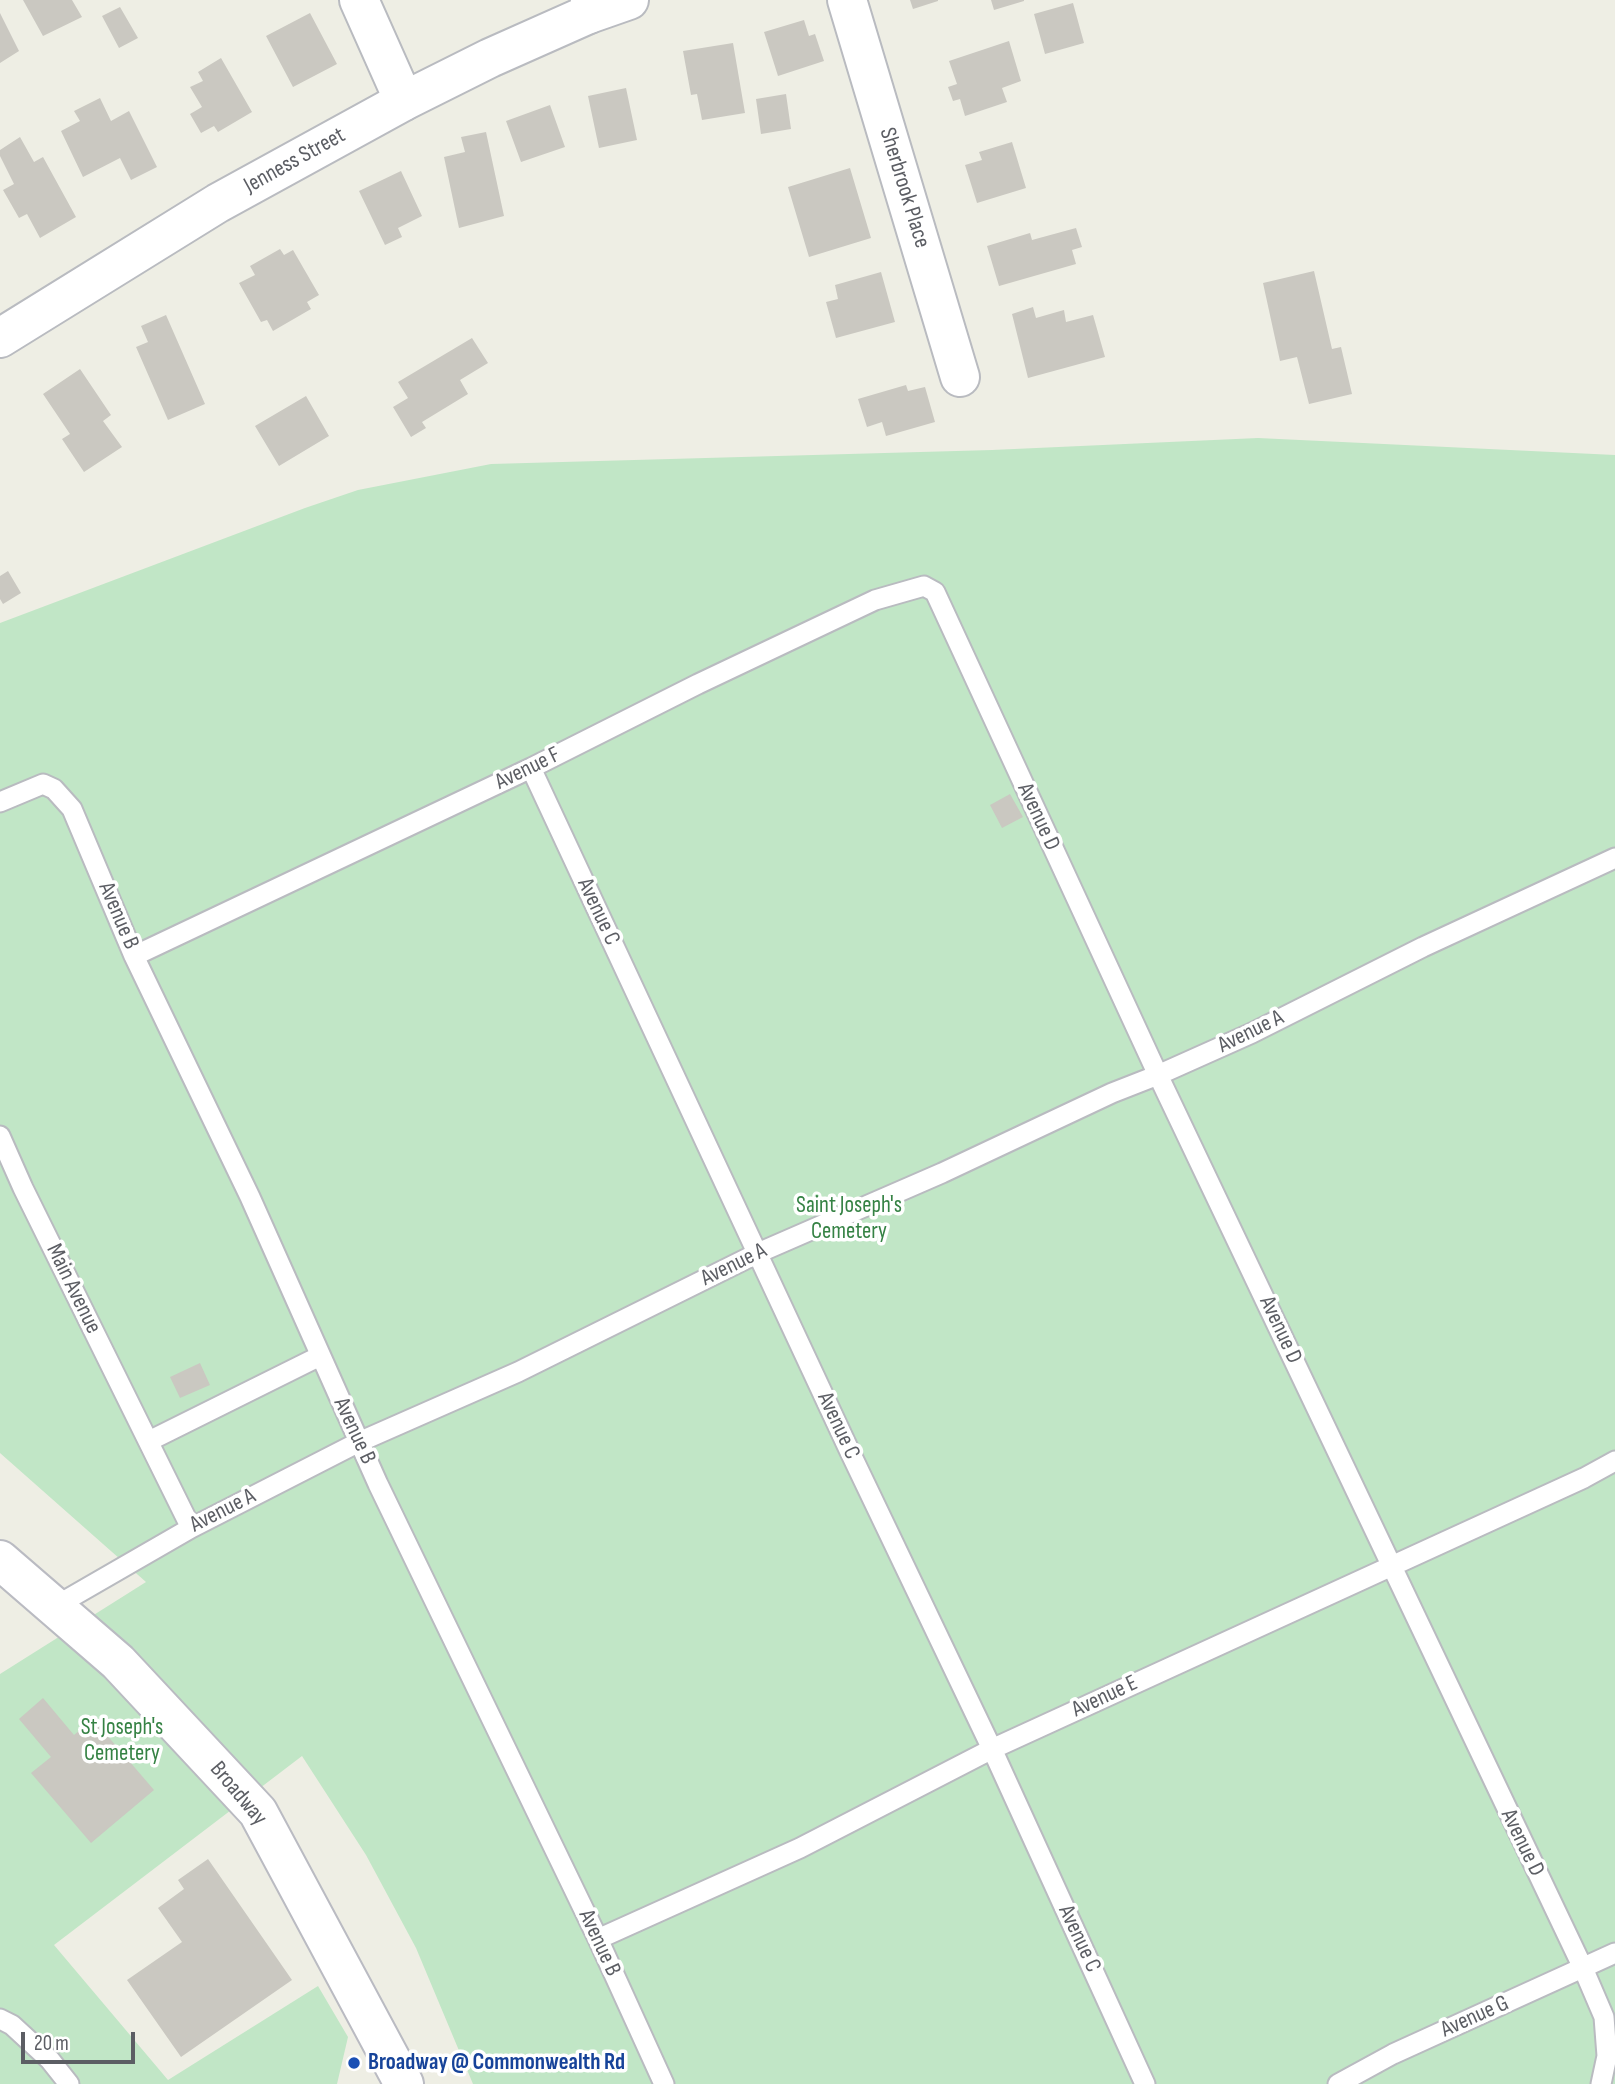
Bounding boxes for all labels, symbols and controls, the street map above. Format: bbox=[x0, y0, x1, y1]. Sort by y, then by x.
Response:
street label: Jenness Street bbox=[240, 122, 350, 200]
street label: Sherbrook Place bbox=[873, 125, 935, 251]
street label: Avenue F bbox=[491, 741, 565, 797]
street label: Avenue D bbox=[1010, 779, 1066, 855]
street label: Avenue C bbox=[570, 874, 626, 950]
street label: Avenue B bbox=[92, 878, 144, 954]
street label: Avenue A bbox=[1214, 1004, 1288, 1060]
park label: Saint Joseph's Cemetery bbox=[796, 1192, 902, 1246]
street label: Avenue A bbox=[697, 1237, 771, 1293]
street label: Main Avenue bbox=[39, 1240, 107, 1338]
street label: Avenue D bbox=[1252, 1292, 1308, 1368]
street label: Avenue C bbox=[810, 1388, 866, 1464]
street label: Avenue B bbox=[327, 1393, 381, 1469]
street label: Avenue A bbox=[186, 1483, 260, 1539]
street label: Avenue E bbox=[1068, 1670, 1142, 1724]
park label: St Joseph's Cemetery bbox=[81, 1714, 163, 1768]
street label: Broadway bbox=[203, 1757, 273, 1831]
street label: Avenue D bbox=[1494, 1805, 1550, 1881]
street label: Avenue C bbox=[1051, 1901, 1107, 1977]
street label: Avenue B bbox=[572, 1905, 626, 1981]
street label: Avenue G bbox=[1437, 1990, 1513, 2044]
scale bar bbox=[24, 2018, 138, 2062]
text: 20 m bbox=[34, 2031, 69, 2056]
place label: Broadway @ Commonwealth Rd bbox=[368, 2049, 625, 2077]
marker: Broadway @ Commonwealth Rd bbox=[346, 2055, 362, 2071]

